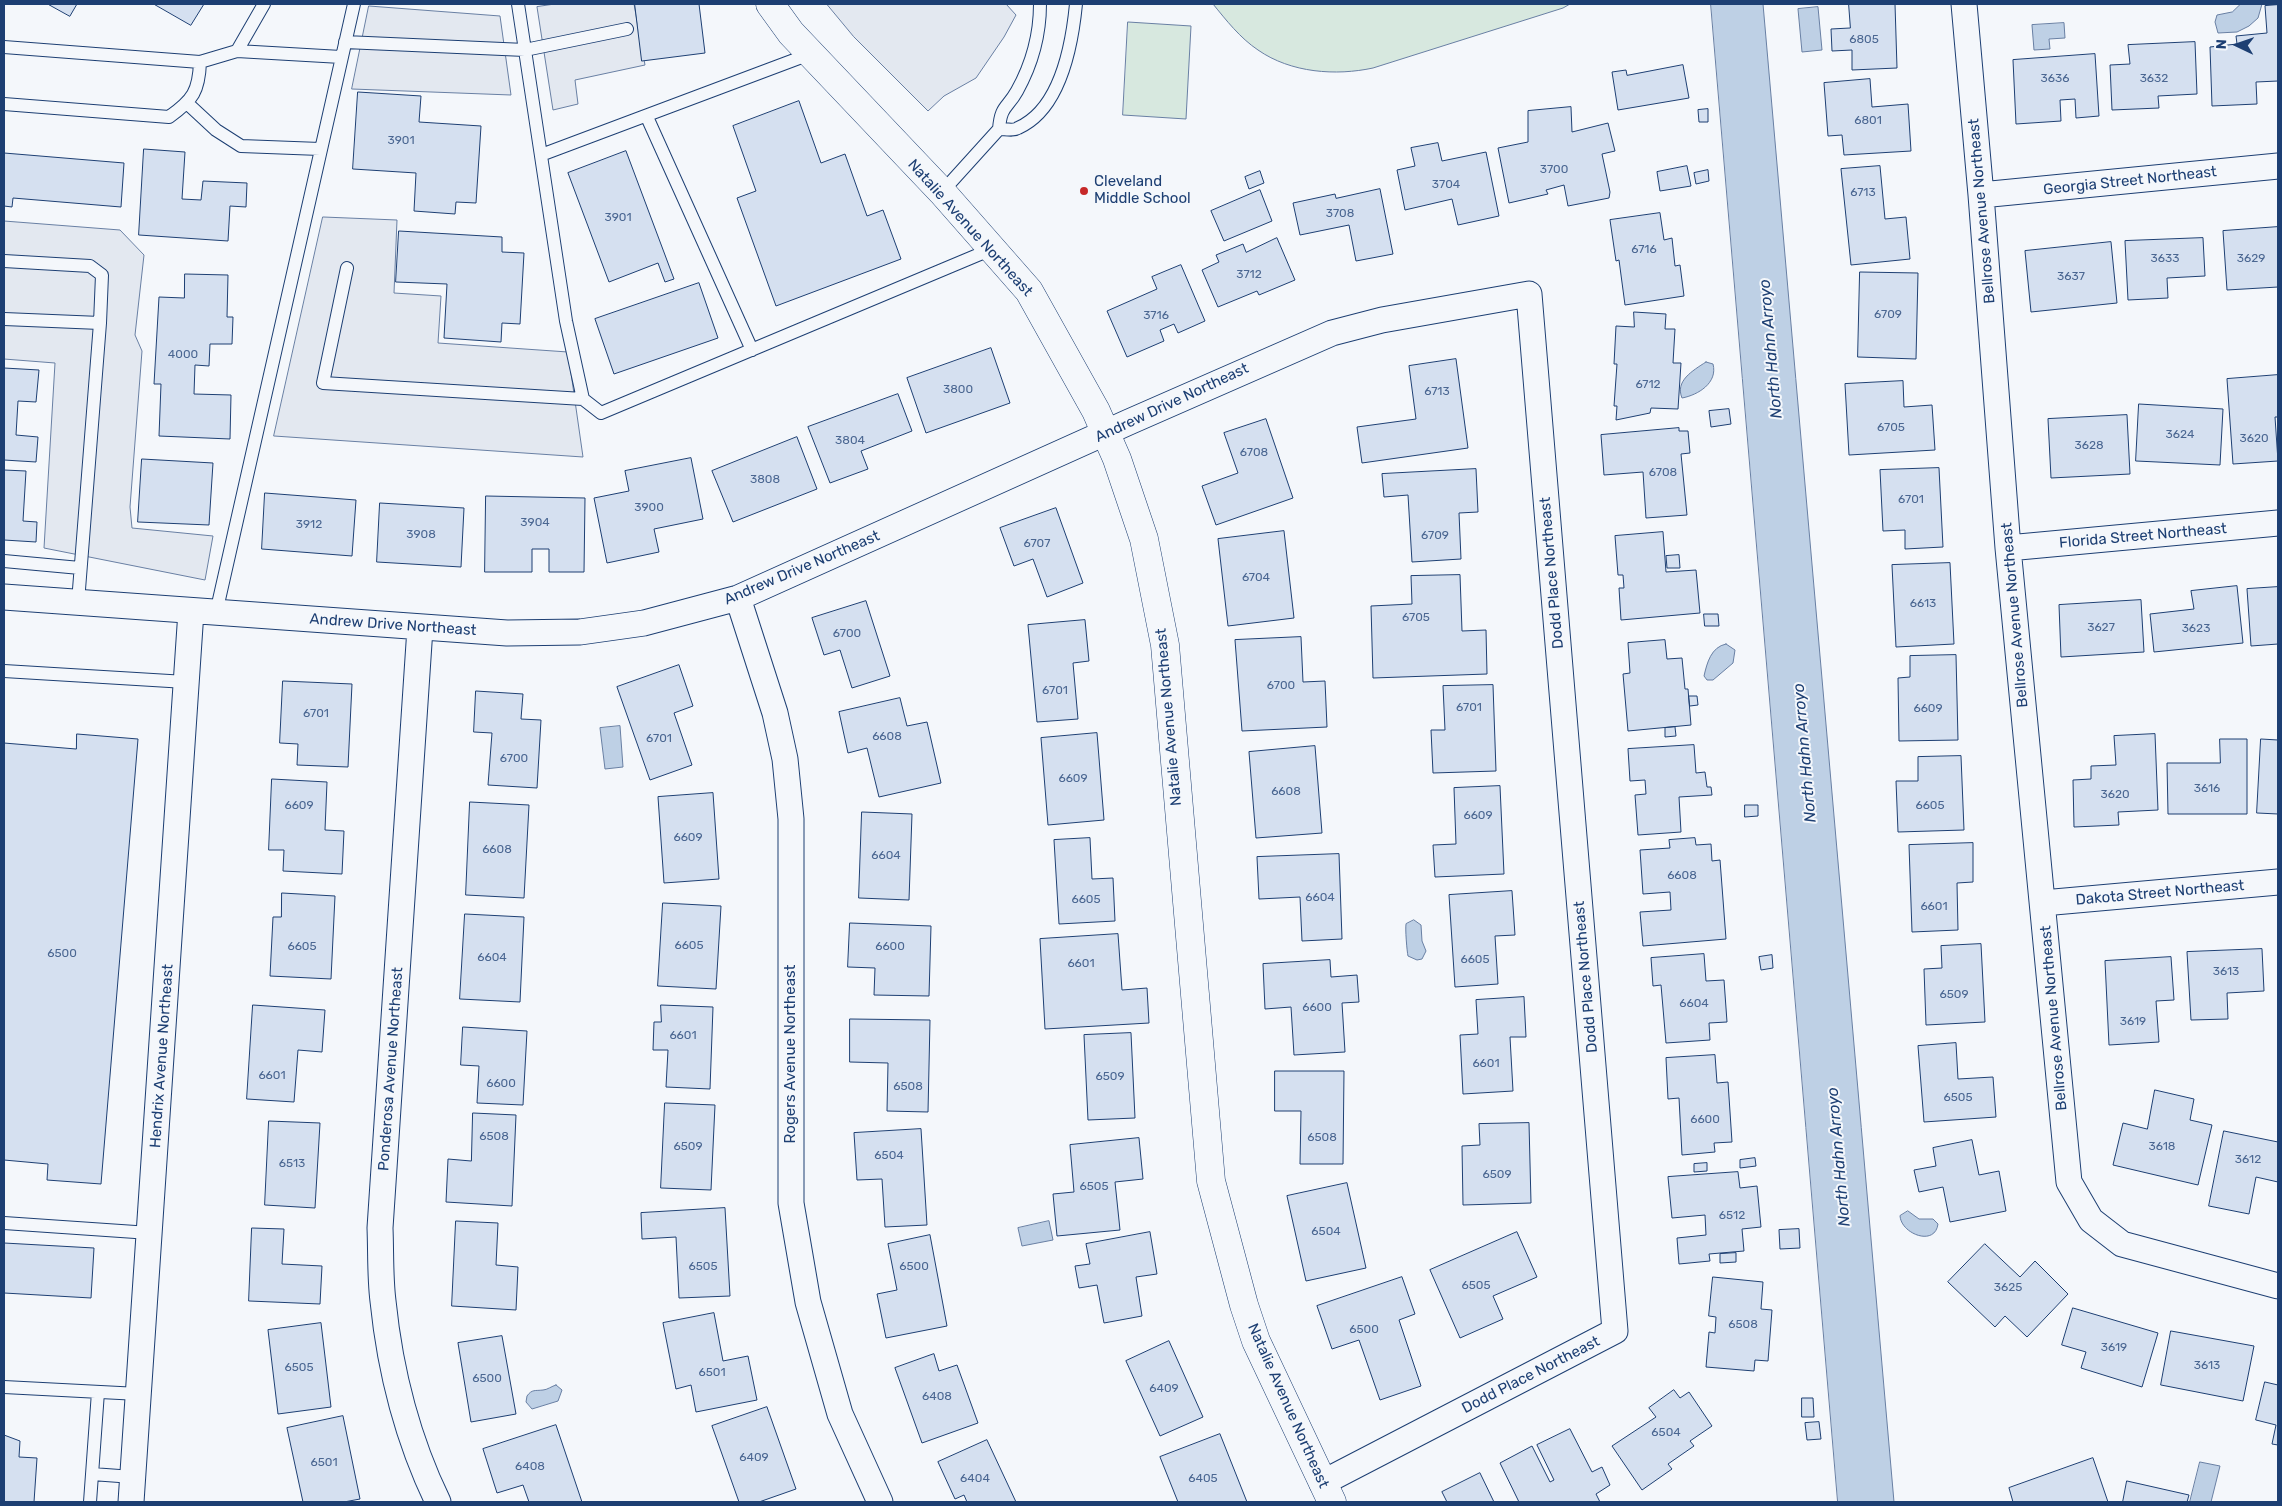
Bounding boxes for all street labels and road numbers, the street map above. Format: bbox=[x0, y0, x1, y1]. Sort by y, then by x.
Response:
street label: Bellrose Avenue Northeast bbox=[1965, 118, 1999, 304]
street label: Natalie Avenue Northeast bbox=[904, 156, 1036, 300]
street label: Georgia Street Northeast bbox=[2042, 163, 2218, 199]
street label: Andrew Drive Northeast bbox=[1092, 360, 1252, 446]
street label: Dodd Place Northeast bbox=[1536, 496, 1568, 650]
street label: Florida Street Northeast bbox=[2058, 520, 2228, 552]
street label: Bellrose Avenue Northeast bbox=[1998, 522, 2032, 708]
street label: Andrew Drive Northeast bbox=[722, 527, 882, 609]
street label: Andrew Drive Northeast bbox=[309, 610, 477, 640]
street label: Natalie Avenue Northeast bbox=[1152, 627, 1186, 807]
street label: Dakota Street Northeast bbox=[2075, 877, 2245, 909]
street label: Dodd Place Northeast bbox=[1570, 900, 1602, 1054]
street label: Bellrose Avenue Northeast bbox=[2037, 925, 2071, 1111]
street label: Hendrix Avenue Northeast bbox=[147, 963, 177, 1149]
street label: Rogers Avenue Northeast bbox=[782, 965, 800, 1143]
street label: Ponderosa Avenue Northeast bbox=[375, 966, 407, 1172]
street label: Natalie Avenue Northeast bbox=[1244, 1321, 1332, 1491]
street label: Dodd Place Northeast bbox=[1459, 1332, 1603, 1418]

